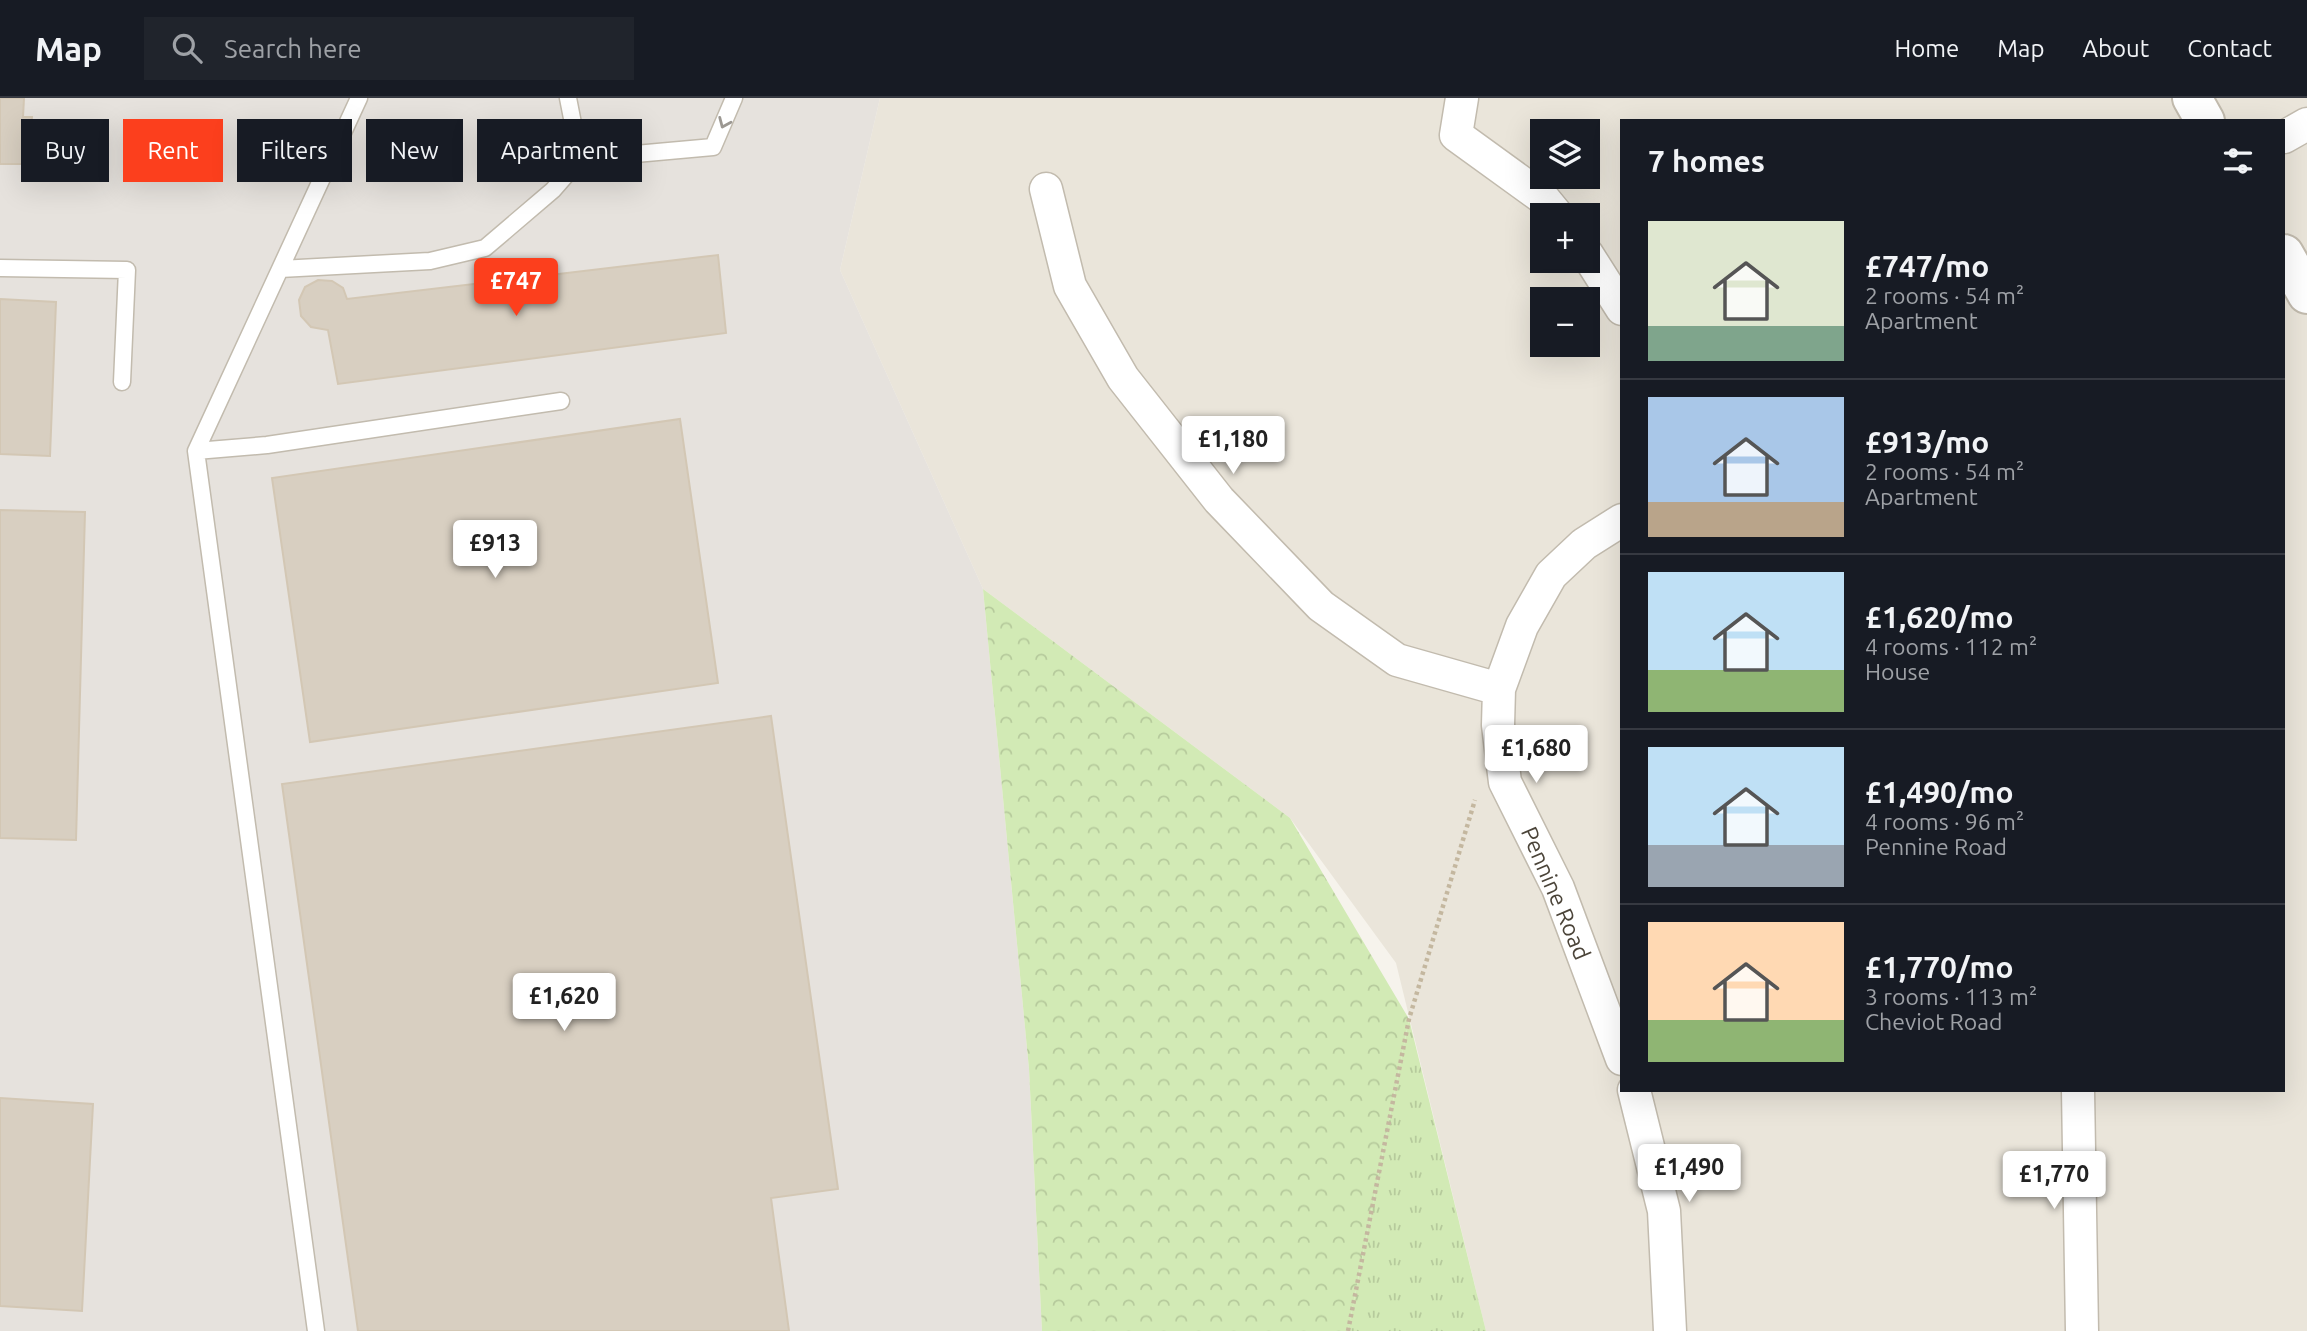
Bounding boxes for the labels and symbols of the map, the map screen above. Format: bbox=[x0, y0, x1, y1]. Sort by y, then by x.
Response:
one-way arrow bbox=[718, 116, 732, 128]
pin: £747 bbox=[475, 258, 557, 318]
pin: £1,180 bbox=[1176, 416, 1290, 476]
pin: £913 bbox=[454, 520, 536, 580]
pin: £1,680 bbox=[1479, 726, 1593, 785]
street label: Pennine Road bbox=[1517, 823, 1595, 963]
pin: £1,620 bbox=[507, 974, 621, 1033]
pin: £1,490 bbox=[1632, 1144, 1746, 1204]
pin: £1,770 bbox=[1997, 1152, 2111, 1211]

